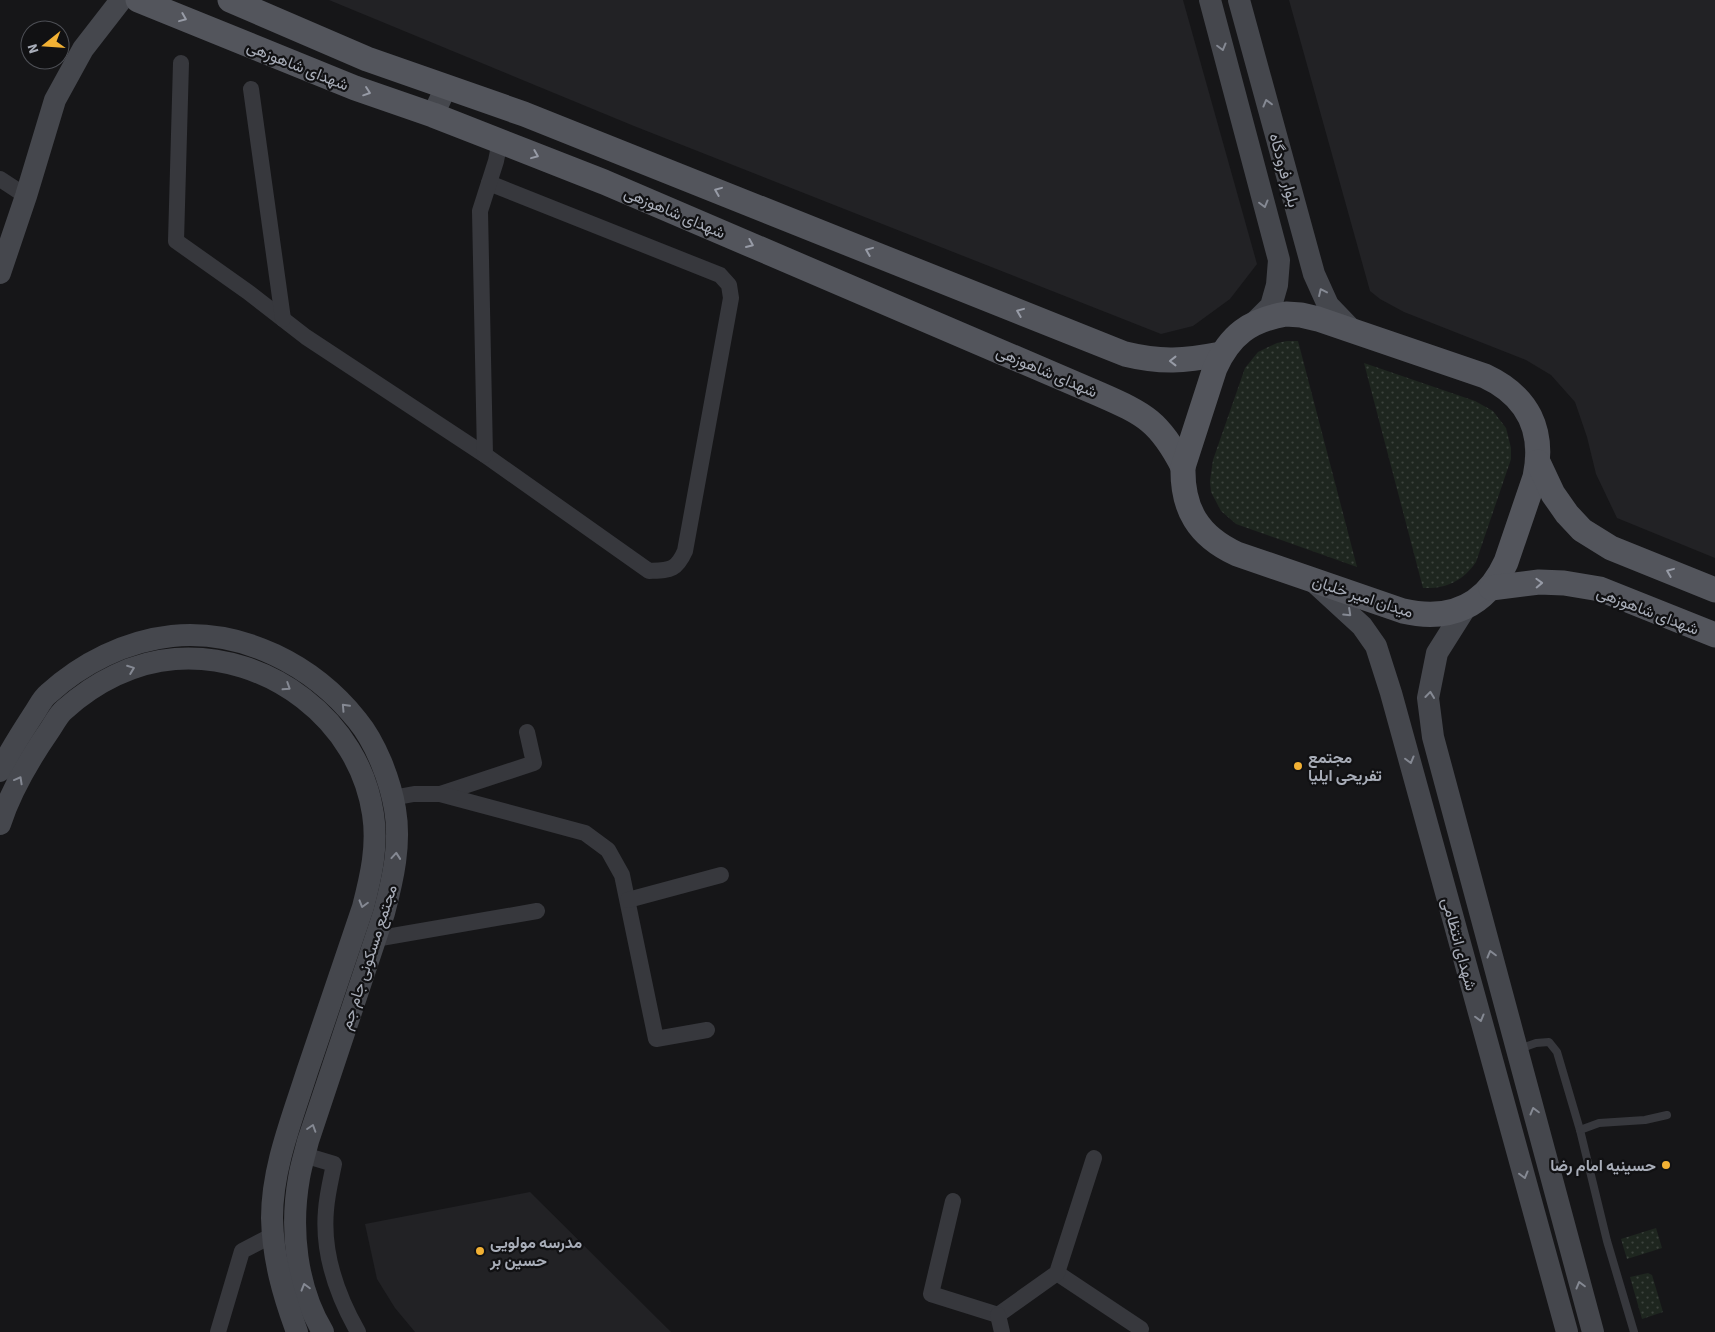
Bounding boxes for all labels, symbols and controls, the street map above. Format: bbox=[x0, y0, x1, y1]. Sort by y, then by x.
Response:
one-way arrow bbox=[178, 12, 187, 23]
north arrow bbox=[20, 20, 70, 70]
street label: شهدای شاهوزهی bbox=[243, 35, 352, 96]
text: N bbox=[23, 41, 44, 56]
one-way arrow bbox=[1217, 43, 1227, 51]
one-way arrow bbox=[362, 86, 370, 96]
one-way arrow bbox=[1262, 98, 1273, 107]
street label: بلوار فرودگاه bbox=[1264, 131, 1304, 210]
one-way arrow bbox=[530, 148, 539, 159]
street label: شهدای شاهوزهی bbox=[621, 182, 729, 244]
one-way arrow bbox=[714, 187, 723, 197]
one-way arrow bbox=[1258, 200, 1269, 209]
one-way arrow bbox=[745, 238, 754, 249]
one-way arrow bbox=[865, 247, 874, 257]
one-way arrow bbox=[1318, 288, 1328, 297]
one-way arrow bbox=[1016, 307, 1024, 317]
street label: شهدای شاهوزهی bbox=[993, 341, 1101, 403]
one-way arrow bbox=[1169, 356, 1176, 366]
one-way arrow bbox=[1666, 567, 1675, 578]
street label: میدان امیر خلبان bbox=[1309, 570, 1416, 624]
one-way arrow bbox=[1536, 578, 1543, 588]
street label: شهدای شاهوزهی bbox=[1593, 581, 1702, 641]
one-way arrow bbox=[1343, 607, 1352, 616]
one-way arrow bbox=[127, 665, 135, 675]
one-way arrow bbox=[282, 680, 291, 690]
one-way arrow bbox=[1424, 690, 1435, 698]
one-way arrow bbox=[342, 703, 351, 712]
place label: مجتمع تفریحی ایلیا bbox=[1308, 747, 1382, 787]
one-way arrow bbox=[1404, 756, 1414, 764]
marker: مجتمع تفریحی ایلیا bbox=[1292, 760, 1304, 772]
one-way arrow bbox=[13, 776, 23, 785]
one-way arrow bbox=[390, 851, 401, 859]
street label: مجتمع مسکونی جام جم bbox=[335, 882, 403, 1033]
street label: شهدای انتظامی bbox=[1436, 895, 1482, 993]
one-way arrow bbox=[359, 899, 369, 908]
one-way arrow bbox=[1486, 950, 1497, 959]
one-way arrow bbox=[1475, 1013, 1485, 1022]
one-way arrow bbox=[1529, 1108, 1539, 1116]
one-way arrow bbox=[306, 1124, 316, 1132]
place label: حسینیه امام رضا bbox=[1550, 1155, 1656, 1177]
marker: حسینیه امام رضا bbox=[1660, 1159, 1672, 1171]
one-way arrow bbox=[1518, 1170, 1528, 1178]
place label: مدرسه مولویی حسین بر bbox=[489, 1232, 583, 1272]
marker: مدرسه مولویی حسین بر bbox=[474, 1245, 486, 1257]
one-way arrow bbox=[1576, 1281, 1586, 1289]
one-way arrow bbox=[300, 1283, 310, 1292]

